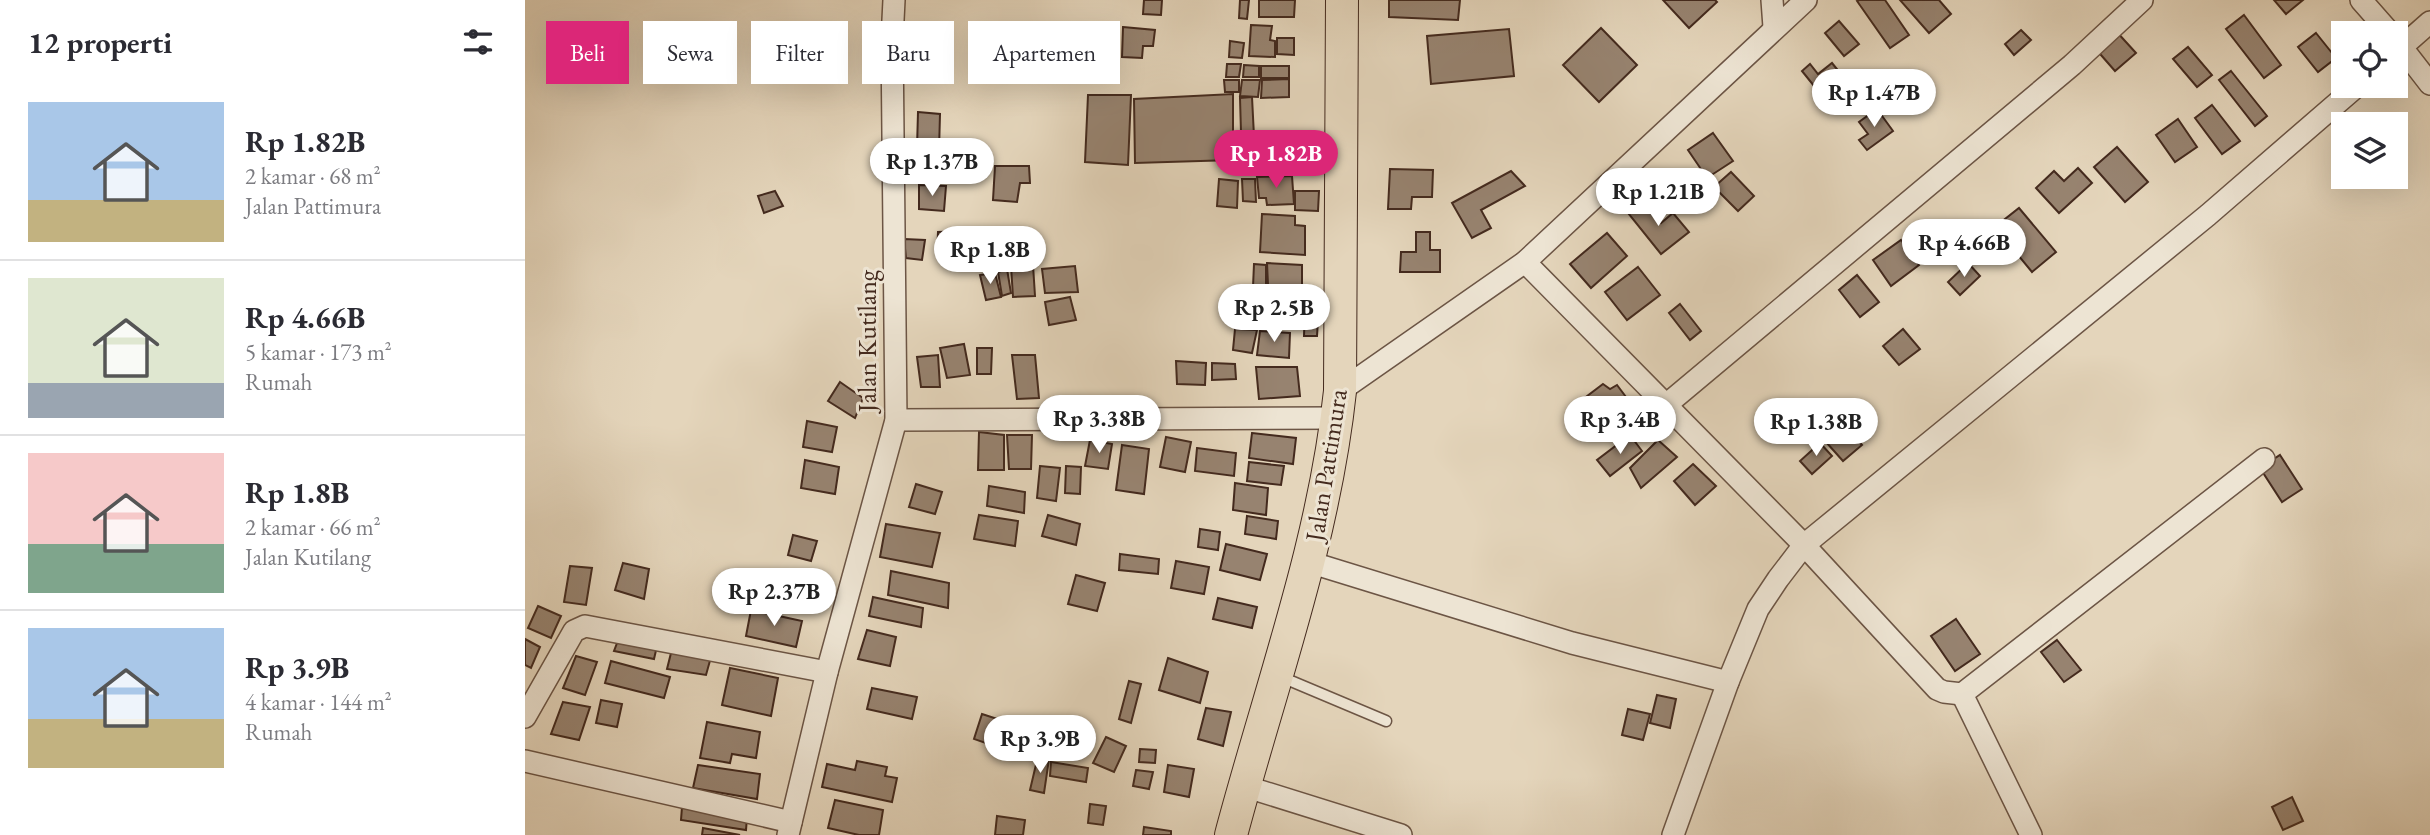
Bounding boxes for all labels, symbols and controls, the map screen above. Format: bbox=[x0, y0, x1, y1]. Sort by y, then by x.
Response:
chip: Beli bbox=[546, 21, 629, 84]
chip: Sewa bbox=[643, 21, 737, 84]
chip: Filter bbox=[751, 21, 848, 84]
chip: Baru bbox=[862, 21, 954, 84]
chip: Apartemen bbox=[968, 21, 1120, 84]
map controls bbox=[2331, 21, 2408, 189]
button: locate bbox=[2331, 21, 2408, 98]
text: 12 properti bbox=[28, 23, 172, 62]
icon: filters bbox=[459, 23, 497, 61]
pin: Rp 1.47B bbox=[1802, 69, 1946, 129]
text: Rp 1.47B bbox=[1828, 77, 1920, 107]
button: layers bbox=[2331, 112, 2408, 189]
text: Rp 1.82B bbox=[245, 122, 365, 161]
icon: home bbox=[84, 130, 168, 214]
pin: Rp 1.82B bbox=[1204, 130, 1348, 190]
pin: Rp 1.37B bbox=[860, 138, 1004, 198]
text: Rp 1.82B bbox=[1230, 138, 1322, 168]
text: Rp 1.37B bbox=[886, 146, 978, 176]
text: 2 kamar · 68 m² bbox=[245, 161, 381, 191]
pin: Rp 1.21B bbox=[1586, 168, 1730, 228]
text: Rp 1.21B bbox=[1612, 176, 1704, 206]
text: Jalan Pattimura bbox=[245, 191, 381, 221]
pin: Rp 4.66B bbox=[1892, 219, 2036, 279]
pin: Rp 1.8B bbox=[925, 226, 1055, 286]
text: Rp 4.66B bbox=[1918, 227, 2010, 257]
text: Rp 1.8B bbox=[950, 234, 1030, 264]
street label: Jalan Kutilang bbox=[850, 269, 884, 414]
pin: Rp 2.5B bbox=[1209, 284, 1339, 344]
text: Rp 2.5B bbox=[1234, 292, 1314, 322]
text: Rp 4.66B bbox=[245, 298, 365, 337]
icon: home bbox=[84, 306, 168, 390]
text: 5 kamar · 173 m² bbox=[245, 337, 392, 367]
text: Rumah bbox=[245, 367, 312, 397]
street label: Jalan Pattimura bbox=[1297, 386, 1355, 546]
pin: Rp 3.38B bbox=[1027, 396, 1171, 455]
pin: Rp 3.4B bbox=[1555, 396, 1685, 456]
pin: Rp 1.38B bbox=[1744, 398, 1888, 458]
text: Rp 3.38B bbox=[1053, 403, 1145, 433]
text: Rp 3.4B bbox=[1580, 404, 1660, 434]
text: Rp 1.38B bbox=[1770, 406, 1862, 436]
text: Rp 1.8B bbox=[245, 473, 349, 512]
icon: home bbox=[84, 481, 168, 565]
text: 2 kamar · 66 m² bbox=[245, 512, 381, 542]
text: Jalan Kutilang bbox=[245, 542, 371, 572]
pin: Rp 2.37B bbox=[702, 568, 846, 628]
text: Rp 2.37B bbox=[728, 576, 820, 606]
text: Rp 3.9B bbox=[245, 648, 349, 687]
icon: home bbox=[84, 656, 168, 740]
text: 4 kamar · 144 m² bbox=[245, 687, 392, 717]
pin: Rp 3.9B bbox=[975, 716, 1105, 775]
text: Rumah bbox=[245, 717, 312, 747]
text: Rp 3.9B bbox=[1000, 723, 1080, 753]

